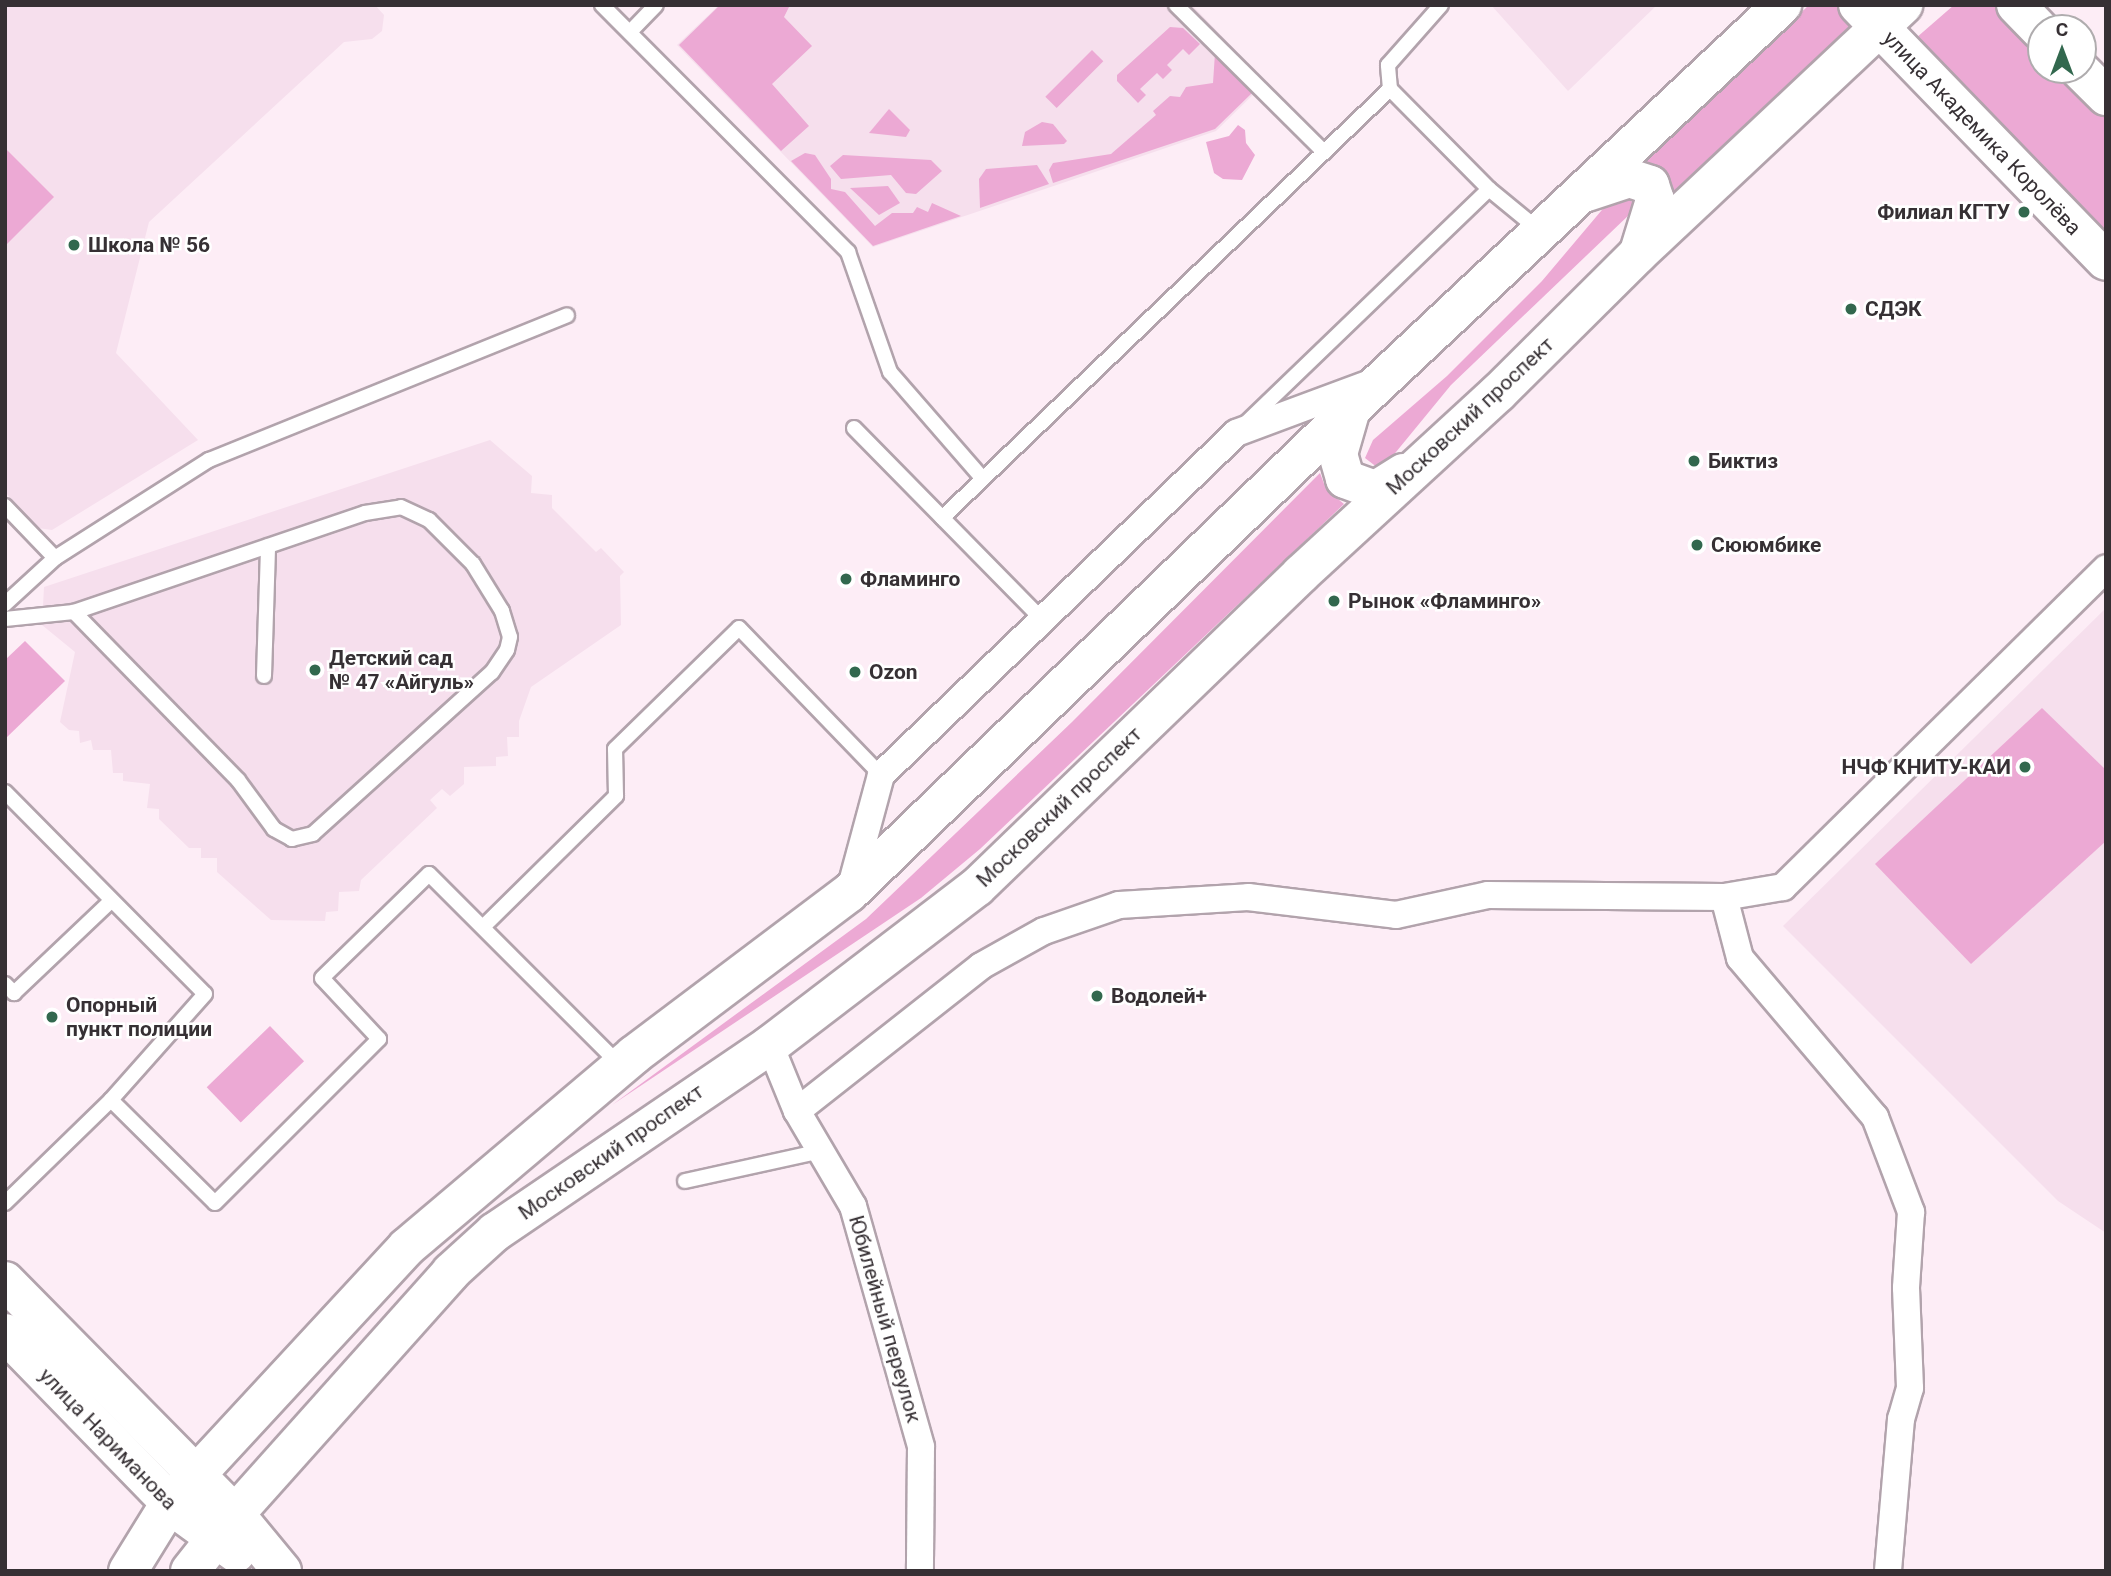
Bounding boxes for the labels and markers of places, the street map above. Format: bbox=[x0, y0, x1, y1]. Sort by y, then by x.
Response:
place label: Филиал КГТУ bbox=[1877, 199, 2010, 225]
marker: Филиал КГТУ bbox=[2016, 204, 2032, 220]
place label: Школа № 56 bbox=[88, 232, 210, 258]
marker: Школа № 56 bbox=[66, 237, 82, 253]
place label: СДЭК bbox=[1865, 296, 1922, 322]
marker: СДЭК bbox=[1843, 301, 1859, 317]
place label: Биктиз bbox=[1708, 448, 1778, 474]
marker: Биктиз bbox=[1686, 453, 1702, 469]
place label: Сююмбике bbox=[1711, 532, 1821, 558]
marker: Сююмбике bbox=[1689, 537, 1705, 553]
place label: Фламинго bbox=[860, 566, 960, 592]
marker: Фламинго bbox=[838, 571, 854, 587]
place label: Рынок «Фламинго» bbox=[1348, 588, 1541, 614]
marker: Рынок «Фламинго» bbox=[1326, 593, 1342, 609]
place label: Детский сад № 47 «Айгуль» bbox=[329, 645, 474, 695]
place label: Ozon bbox=[869, 659, 918, 685]
marker: Детский сад № 47 «Айгуль» bbox=[307, 662, 323, 678]
marker: Ozon bbox=[847, 664, 863, 680]
place label: НЧФ КНИТУ-КАИ bbox=[1842, 754, 2011, 780]
marker: НЧФ КНИТУ-КАИ bbox=[2017, 759, 2033, 775]
place label: Водолей+ bbox=[1111, 983, 1207, 1009]
marker: Водолей+ bbox=[1089, 988, 1105, 1004]
place label: Опорный пункт полиции bbox=[66, 992, 212, 1042]
marker: Опорный пункт полиции bbox=[44, 1009, 60, 1025]

